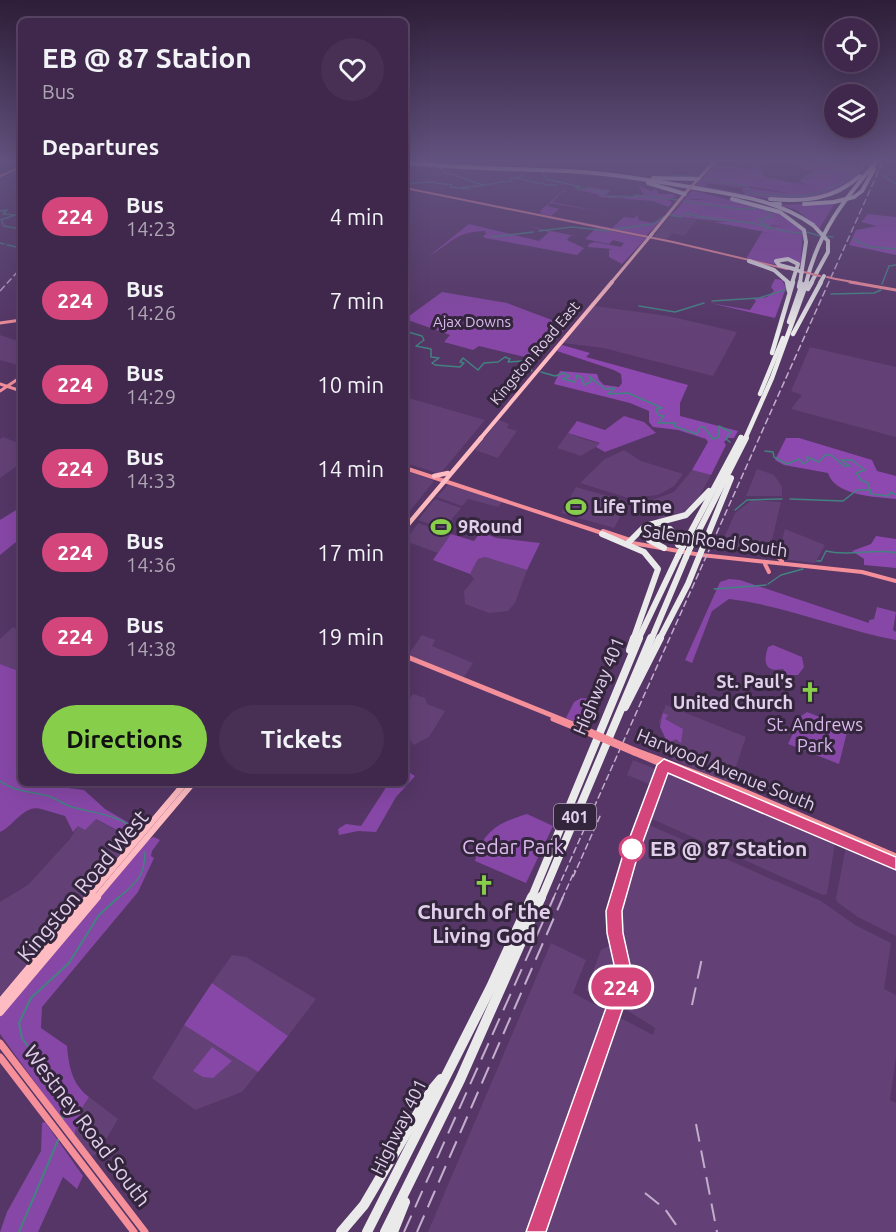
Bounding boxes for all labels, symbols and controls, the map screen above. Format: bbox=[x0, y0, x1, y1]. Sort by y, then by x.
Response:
map controls bbox=[824, 18, 878, 138]
button: locate bbox=[824, 18, 878, 72]
button: heart bbox=[321, 38, 384, 101]
text: EB @ 87 Station bbox=[42, 42, 252, 73]
text: Bus bbox=[42, 80, 75, 103]
button: layers bbox=[824, 84, 878, 138]
text: Departures bbox=[42, 134, 159, 159]
text: Bus bbox=[126, 192, 164, 217]
text: 224 bbox=[57, 204, 93, 228]
text: 4 min bbox=[330, 204, 384, 229]
text: 14:23 bbox=[126, 217, 176, 240]
text: Bus bbox=[126, 276, 164, 301]
text: 224 bbox=[57, 288, 93, 312]
text: 7 min bbox=[330, 288, 384, 313]
street label: Kingston Road East bbox=[486, 297, 583, 408]
text: 14:26 bbox=[126, 301, 176, 324]
park label: Ajax Downs bbox=[433, 313, 511, 330]
text: Bus bbox=[126, 360, 164, 385]
text: 224 bbox=[57, 372, 93, 396]
text: 10 min bbox=[317, 372, 384, 397]
text: 14:29 bbox=[126, 385, 176, 408]
text: Bus bbox=[126, 444, 164, 469]
text: 224 bbox=[57, 456, 93, 480]
text: 14 min bbox=[317, 456, 384, 481]
text: 14:33 bbox=[126, 469, 176, 492]
sports icon: Life Time bbox=[564, 495, 588, 519]
place label: Life Time bbox=[593, 496, 672, 516]
sports icon: 9Round bbox=[429, 515, 453, 539]
place label: 9Round bbox=[458, 516, 522, 536]
street label: Salem Road South bbox=[641, 520, 789, 560]
text: Bus bbox=[126, 528, 164, 553]
text: 224 bbox=[57, 540, 93, 564]
text: 17 min bbox=[317, 540, 384, 565]
text: 14:36 bbox=[126, 553, 176, 576]
text: Bus bbox=[126, 612, 164, 637]
text: 224 bbox=[57, 624, 93, 648]
text: 19 min bbox=[317, 624, 384, 649]
street label: Highway 401 bbox=[569, 634, 628, 737]
text: 14:38 bbox=[126, 637, 176, 660]
place label: St. Paul's United Church bbox=[673, 671, 793, 712]
church icon: St. Paul's United Church bbox=[798, 680, 822, 704]
button: Directions bbox=[42, 705, 207, 774]
button: Tickets bbox=[219, 705, 384, 774]
park label: St. Andrews Park bbox=[767, 714, 863, 755]
street label: Harwood Avenue South bbox=[634, 724, 819, 814]
road number: 401 bbox=[554, 804, 596, 830]
street label: Kingston Road West bbox=[12, 805, 153, 966]
park label: Cedar Park bbox=[462, 834, 564, 858]
marker: EB @ 87 Station bbox=[619, 836, 645, 862]
place label: EB @ 87 Station bbox=[650, 836, 807, 860]
church icon: Church of the Living God bbox=[472, 873, 496, 897]
place label: Church of the Living God bbox=[417, 899, 551, 947]
line badge: 224 bbox=[586, 968, 656, 1006]
text: 224 bbox=[603, 975, 639, 999]
street label: Westney Road South bbox=[19, 1040, 156, 1211]
street label: Highway 401 bbox=[366, 1075, 430, 1178]

